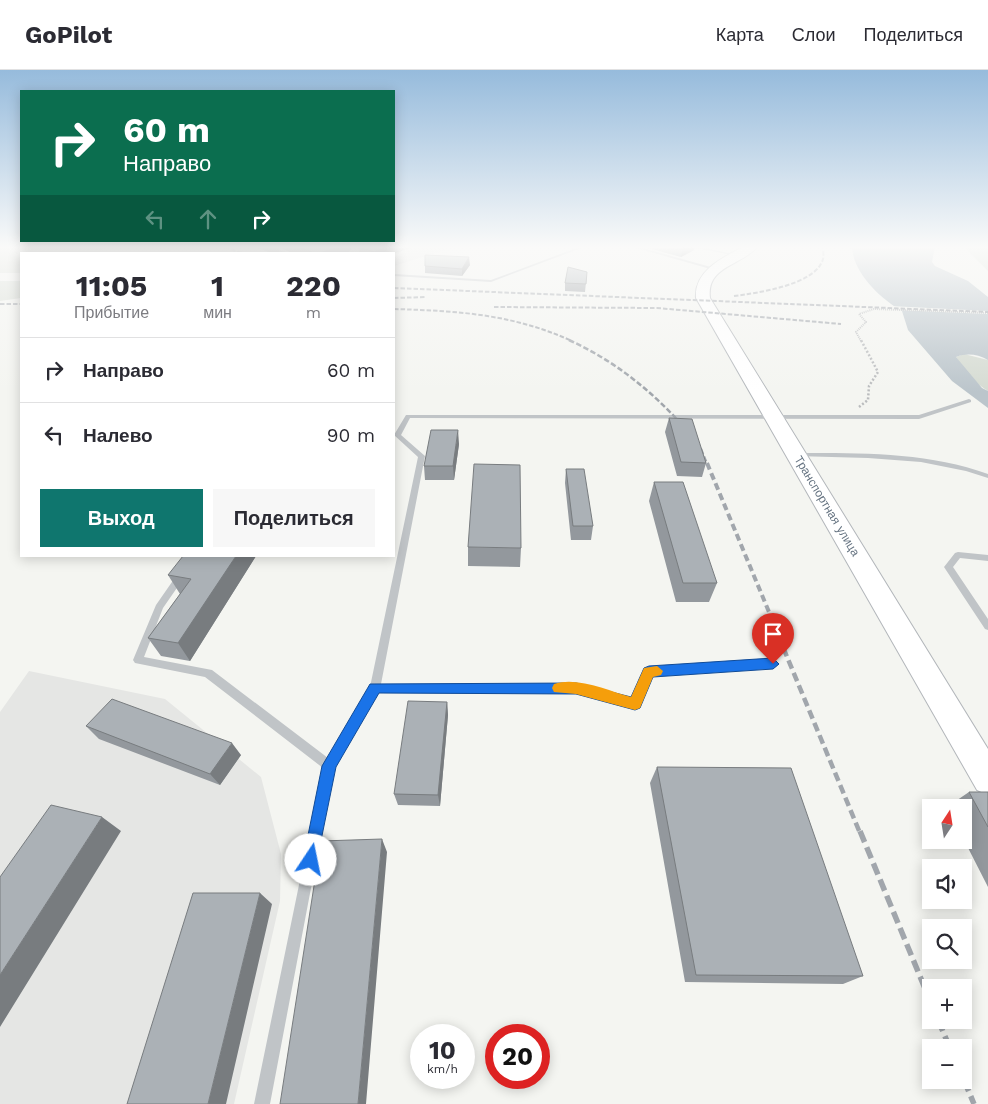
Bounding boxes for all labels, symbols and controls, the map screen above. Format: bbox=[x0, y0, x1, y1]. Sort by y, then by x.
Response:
text: GoPilot bbox=[25, 21, 112, 49]
text: Карта bbox=[716, 24, 764, 45]
text: Слои bbox=[792, 24, 836, 45]
text: Поделиться bbox=[864, 24, 963, 45]
text: 60 m bbox=[123, 109, 210, 151]
icon: right bbox=[40, 110, 105, 175]
text: Направо bbox=[123, 151, 211, 176]
icon: left bbox=[141, 205, 169, 233]
icon: ahead bbox=[194, 205, 222, 233]
icon: right bbox=[247, 205, 275, 233]
text: 11:05 bbox=[76, 268, 147, 303]
text: 1 bbox=[211, 268, 224, 303]
text: 220 bbox=[286, 268, 341, 303]
text: Прибытие bbox=[74, 303, 149, 322]
text: мин bbox=[203, 303, 232, 322]
text: m bbox=[306, 303, 321, 322]
icon: right bbox=[40, 356, 68, 384]
text: Направо bbox=[83, 359, 164, 382]
text: 60 m bbox=[327, 359, 375, 382]
icon: left bbox=[40, 421, 68, 449]
text: Налево bbox=[83, 424, 153, 447]
text: 90 m bbox=[327, 424, 375, 447]
street label: Транспортная улица bbox=[791, 453, 863, 559]
button: Выход bbox=[40, 489, 203, 547]
button: Поделиться bbox=[213, 489, 375, 547]
pin bbox=[752, 613, 794, 664]
icon: arrive bbox=[759, 620, 787, 648]
north arrow bbox=[922, 799, 972, 849]
map controls bbox=[922, 799, 972, 1089]
position arrow bbox=[284, 833, 336, 885]
button: sound bbox=[922, 859, 972, 909]
button: search bbox=[922, 919, 972, 969]
button: + bbox=[922, 979, 972, 1029]
speed limit sign: 20 bbox=[485, 1024, 550, 1089]
text: 10 bbox=[429, 1036, 456, 1065]
button: − bbox=[922, 1039, 972, 1089]
text: km/h bbox=[427, 1062, 458, 1076]

